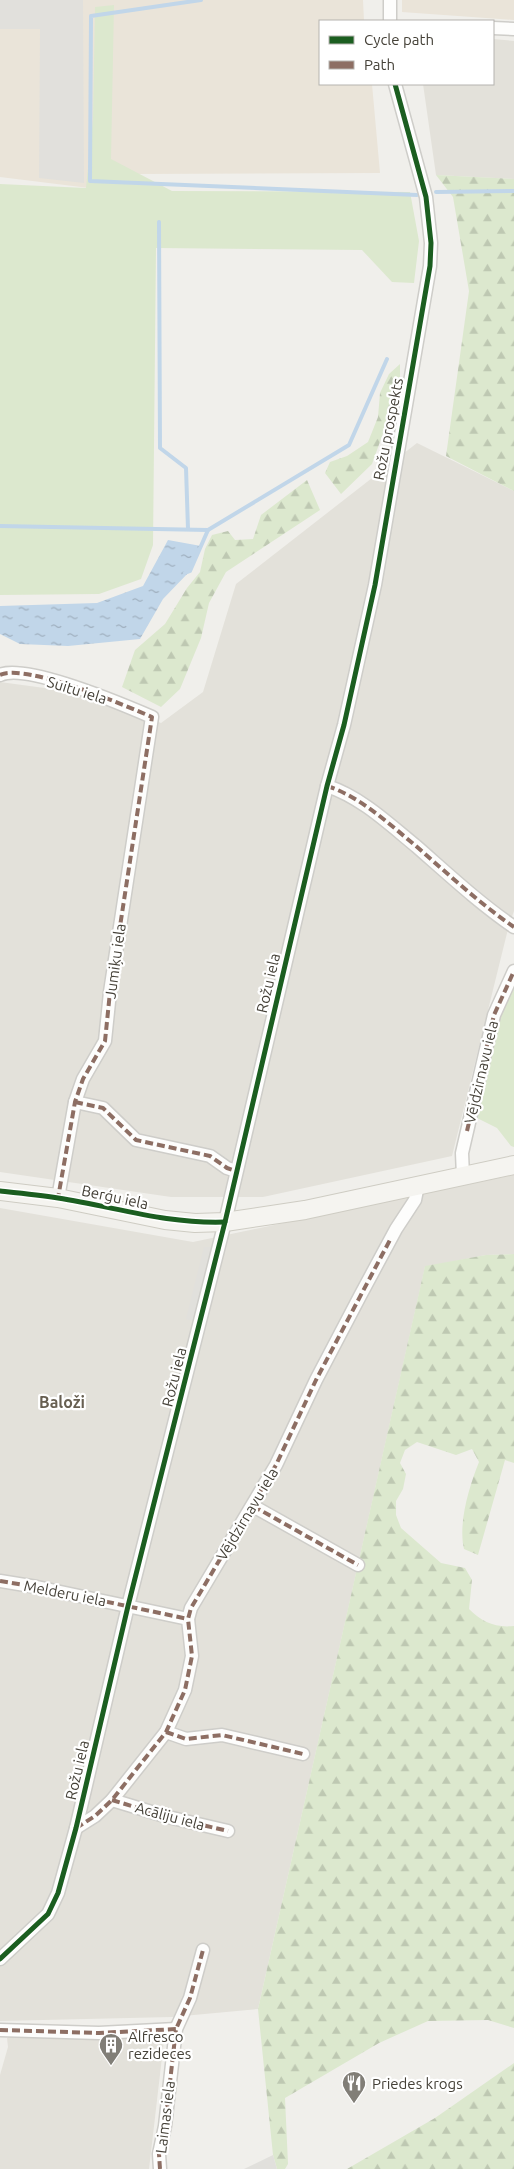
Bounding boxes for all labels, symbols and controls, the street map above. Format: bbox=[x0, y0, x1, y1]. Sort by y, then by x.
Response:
legend bbox=[319, 20, 494, 85]
text: Cycle path bbox=[364, 31, 434, 48]
text: Path bbox=[364, 56, 395, 73]
street label: Rožu prospekts bbox=[370, 377, 406, 481]
street label: Suitu iela bbox=[45, 673, 109, 707]
street label: Jumiķu iela bbox=[101, 922, 129, 1000]
street label: Rožu iela bbox=[253, 952, 283, 1014]
street label: Vējdzirnavu iela bbox=[461, 1019, 501, 1125]
street label: Berģu iela bbox=[80, 1182, 150, 1212]
street label: Rožu iela bbox=[158, 1346, 190, 1408]
district label: Baloži bbox=[39, 1393, 85, 1411]
street label: Vējdzirnavu iela bbox=[213, 1465, 281, 1563]
street label: Melderu iela bbox=[22, 1577, 108, 1609]
street label: Rožu iela bbox=[62, 1739, 92, 1801]
street label: Acāliju iela bbox=[133, 1799, 207, 1833]
place label: Alfresco rezideces bbox=[128, 2028, 191, 2062]
building icon: Alfresco rezideces bbox=[98, 2032, 124, 2066]
restaurant icon: Priedes krogs bbox=[341, 2070, 367, 2104]
place label: Priedes krogs bbox=[372, 2075, 463, 2092]
street label: Laimas iela bbox=[152, 2080, 178, 2154]

